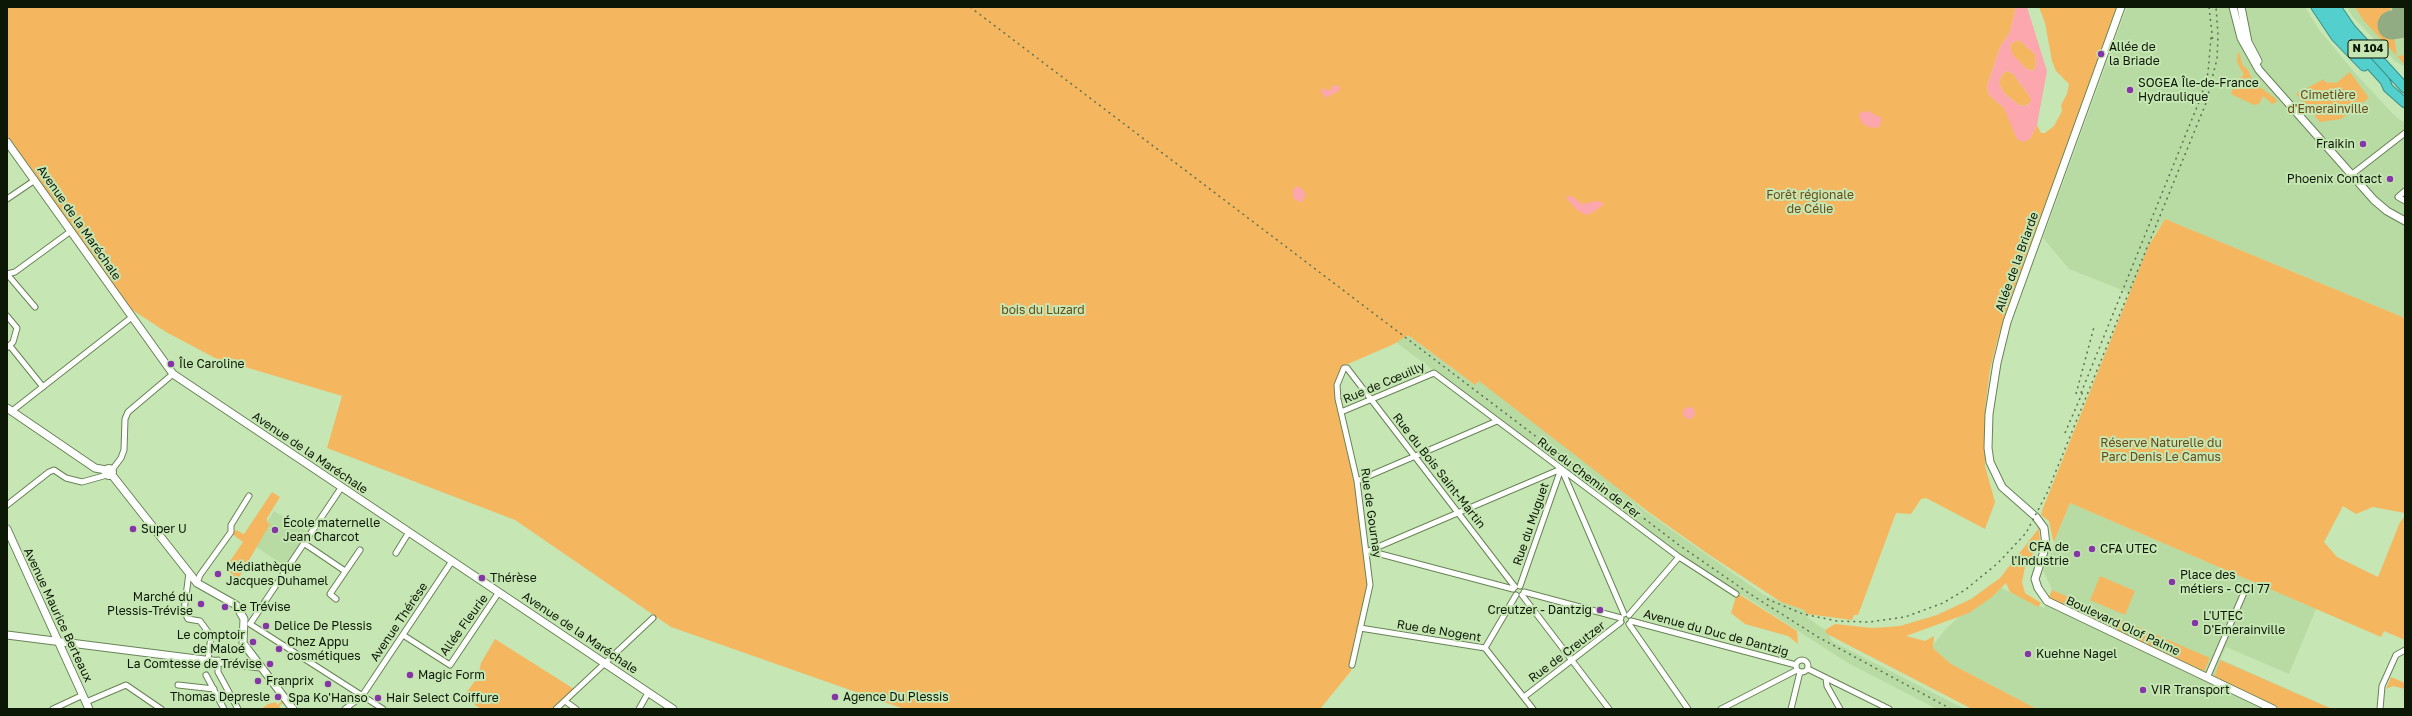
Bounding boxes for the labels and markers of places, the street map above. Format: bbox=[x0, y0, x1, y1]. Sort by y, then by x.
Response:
place label: Allée de la Briade bbox=[2109, 40, 2160, 68]
marker: Allée de la Briade bbox=[2096, 49, 2106, 59]
place label: SOGEA Île-de-France Hydraulique bbox=[2138, 76, 2259, 104]
marker: SOGEA Île-de-France Hydraulique bbox=[2125, 85, 2135, 95]
place label: Fraikin bbox=[2316, 137, 2355, 151]
marker: Fraikin bbox=[2358, 139, 2368, 149]
place label: Phoenix Contact bbox=[2287, 172, 2382, 186]
marker: Phoenix Contact bbox=[2385, 174, 2395, 184]
place label: Île Caroline bbox=[179, 357, 245, 371]
marker: Île Caroline bbox=[166, 359, 176, 369]
place label: École maternelle Jean Charcot bbox=[283, 516, 380, 544]
place label: Super U bbox=[141, 522, 187, 536]
marker: Super U bbox=[128, 524, 138, 534]
marker: École maternelle Jean Charcot bbox=[270, 525, 280, 535]
place label: CFA de l'Industrie bbox=[2011, 540, 2069, 568]
place label: CFA UTEC bbox=[2100, 542, 2157, 556]
marker: CFA UTEC bbox=[2087, 544, 2097, 554]
marker: CFA de l'Industrie bbox=[2072, 549, 2082, 559]
place label: Médiathèque Jacques Duhamel bbox=[226, 560, 328, 588]
place label: Place des métiers - CCI 77 bbox=[2180, 568, 2270, 596]
marker: Médiathèque Jacques Duhamel bbox=[213, 569, 223, 579]
place label: Thérèse bbox=[490, 571, 537, 585]
marker: Thérèse bbox=[477, 573, 487, 583]
marker: Place des métiers - CCI 77 bbox=[2167, 577, 2177, 587]
place label: Marché du Plessis-Trévise bbox=[107, 590, 193, 618]
marker: Marché du Plessis-Trévise bbox=[196, 599, 206, 609]
place label: Le Trévise bbox=[233, 600, 291, 614]
marker: Le Trévise bbox=[220, 602, 230, 612]
place label: Creutzer - Dantzig bbox=[1488, 603, 1592, 617]
marker: Creutzer - Dantzig bbox=[1595, 605, 1605, 615]
place label: L'UTEC D'Emerainville bbox=[2203, 609, 2285, 637]
marker: L'UTEC D'Emerainville bbox=[2190, 618, 2200, 628]
place label: Delice De Plessis bbox=[274, 619, 372, 633]
marker: Delice De Plessis bbox=[261, 621, 271, 631]
place label: Le comptoir de Maloé bbox=[177, 628, 245, 656]
place label: Chez Appu cosmétiques bbox=[287, 635, 361, 663]
marker: Le comptoir de Maloé bbox=[248, 637, 258, 647]
marker: Chez Appu cosmétiques bbox=[274, 644, 284, 654]
place label: Kuehne Nagel bbox=[2036, 647, 2117, 661]
marker: Kuehne Nagel bbox=[2023, 649, 2033, 659]
place label: La Comtesse de Trévise bbox=[127, 657, 262, 671]
marker: La Comtesse de Trévise bbox=[265, 659, 275, 669]
place label: Magic Form bbox=[418, 668, 485, 682]
marker: Magic Form bbox=[405, 670, 415, 680]
place label: Franprix bbox=[266, 674, 314, 688]
marker: Franprix bbox=[253, 676, 263, 686]
marker: Spa Ko'Hanso bbox=[323, 679, 333, 689]
place label: VIR Transport bbox=[2151, 683, 2230, 697]
marker: VIR Transport bbox=[2138, 685, 2148, 695]
place label: Thomas Depresle bbox=[170, 690, 270, 704]
place label: Agence Du Plessis bbox=[843, 690, 949, 704]
place label: Spa Ko'Hanso bbox=[288, 691, 368, 705]
place label: Hair Select Coiffure bbox=[386, 691, 499, 705]
marker: Thomas Depresle bbox=[273, 692, 283, 702]
marker: Agence Du Plessis bbox=[830, 692, 840, 702]
marker: Hair Select Coiffure bbox=[373, 693, 383, 703]

